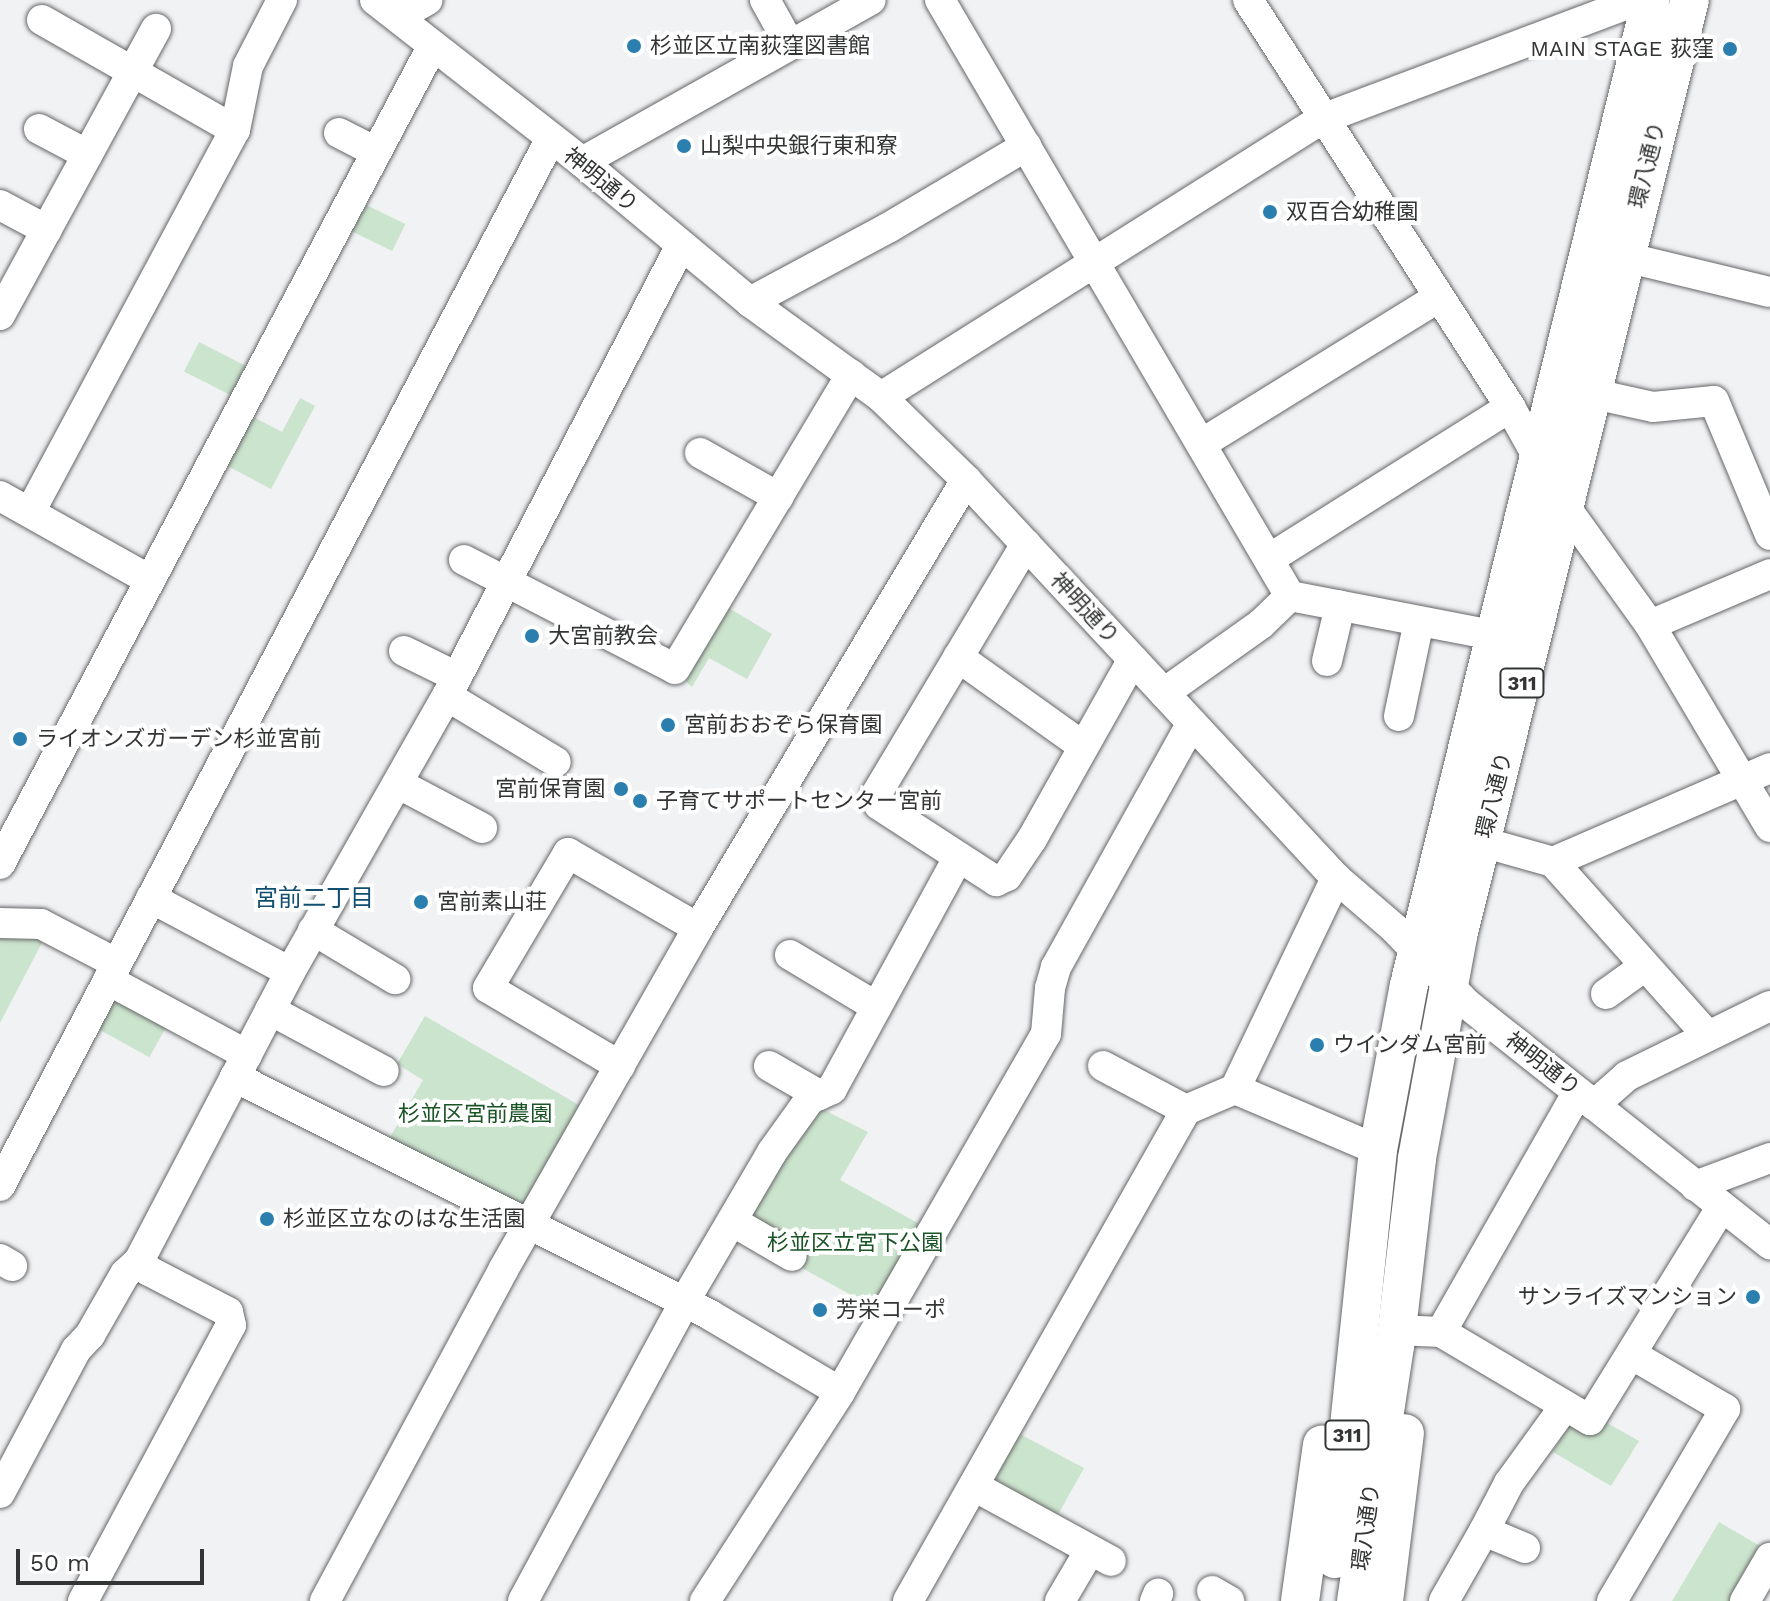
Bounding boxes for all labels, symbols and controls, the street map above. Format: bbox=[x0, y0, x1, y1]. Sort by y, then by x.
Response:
place label: 杉並区立南荻窪図書館 bbox=[650, 33, 870, 59]
place label: MAIN STAGE 荻窪 bbox=[1530, 36, 1714, 62]
marker: 杉並区立南荻窪図書館 bbox=[625, 37, 643, 55]
marker: MAIN STAGE 荻窪 bbox=[1721, 40, 1739, 58]
street label: 環八通り bbox=[1624, 119, 1670, 211]
place label: 山梨中央銀行東和寮 bbox=[700, 133, 898, 159]
marker: 山梨中央銀行東和寮 bbox=[675, 137, 693, 155]
street label: 神明通り bbox=[558, 142, 644, 218]
place label: 双百合幼稚園 bbox=[1286, 199, 1418, 225]
marker: 双百合幼稚園 bbox=[1261, 203, 1279, 221]
street label: 神明通り bbox=[1045, 567, 1125, 649]
place label: 大宮前教会 bbox=[548, 623, 658, 649]
marker: 大宮前教会 bbox=[523, 627, 541, 645]
road number: 311 bbox=[1498, 667, 1546, 699]
place label: 宮前おおぞら保育園 bbox=[684, 712, 882, 738]
marker: 宮前おおぞら保育園 bbox=[659, 716, 677, 734]
place label: ライオンズガーデン杉並宮前 bbox=[36, 726, 322, 752]
marker: ライオンズガーデン杉並宮前 bbox=[11, 730, 29, 748]
street label: 環八通り bbox=[1471, 749, 1517, 841]
place label: 宮前保育園 bbox=[495, 776, 605, 802]
marker: 宮前保育園 bbox=[612, 780, 630, 798]
place label: 子育てサポートセンター宮前 bbox=[656, 788, 942, 814]
marker: 子育てサポートセンター宮前 bbox=[631, 792, 649, 810]
district label: 宮前二丁目 bbox=[254, 885, 374, 913]
place label: 宮前素山荘 bbox=[437, 889, 547, 915]
marker: 宮前素山荘 bbox=[412, 893, 430, 911]
street label: 神明通り bbox=[1500, 1027, 1586, 1101]
place label: ウインダム宮前 bbox=[1333, 1032, 1487, 1058]
marker: ウインダム宮前 bbox=[1308, 1036, 1326, 1054]
park label: 杉並区宮前農園 bbox=[398, 1101, 552, 1127]
place label: 杉並区立なのはな生活園 bbox=[283, 1206, 525, 1232]
marker: 杉並区立なのはな生活園 bbox=[258, 1210, 276, 1228]
park label: 杉並区立宮下公園 bbox=[767, 1230, 943, 1256]
place label: サンライズマンション bbox=[1517, 1284, 1737, 1310]
marker: サンライズマンション bbox=[1744, 1288, 1762, 1306]
place label: 芳栄コーポ bbox=[836, 1297, 946, 1323]
marker: 芳栄コーポ bbox=[811, 1301, 829, 1319]
road number: 311 bbox=[1323, 1419, 1371, 1451]
street label: 環八通り bbox=[1347, 1482, 1385, 1572]
scale bar bbox=[20, 1533, 208, 1583]
text: 50 m bbox=[30, 1549, 90, 1577]

